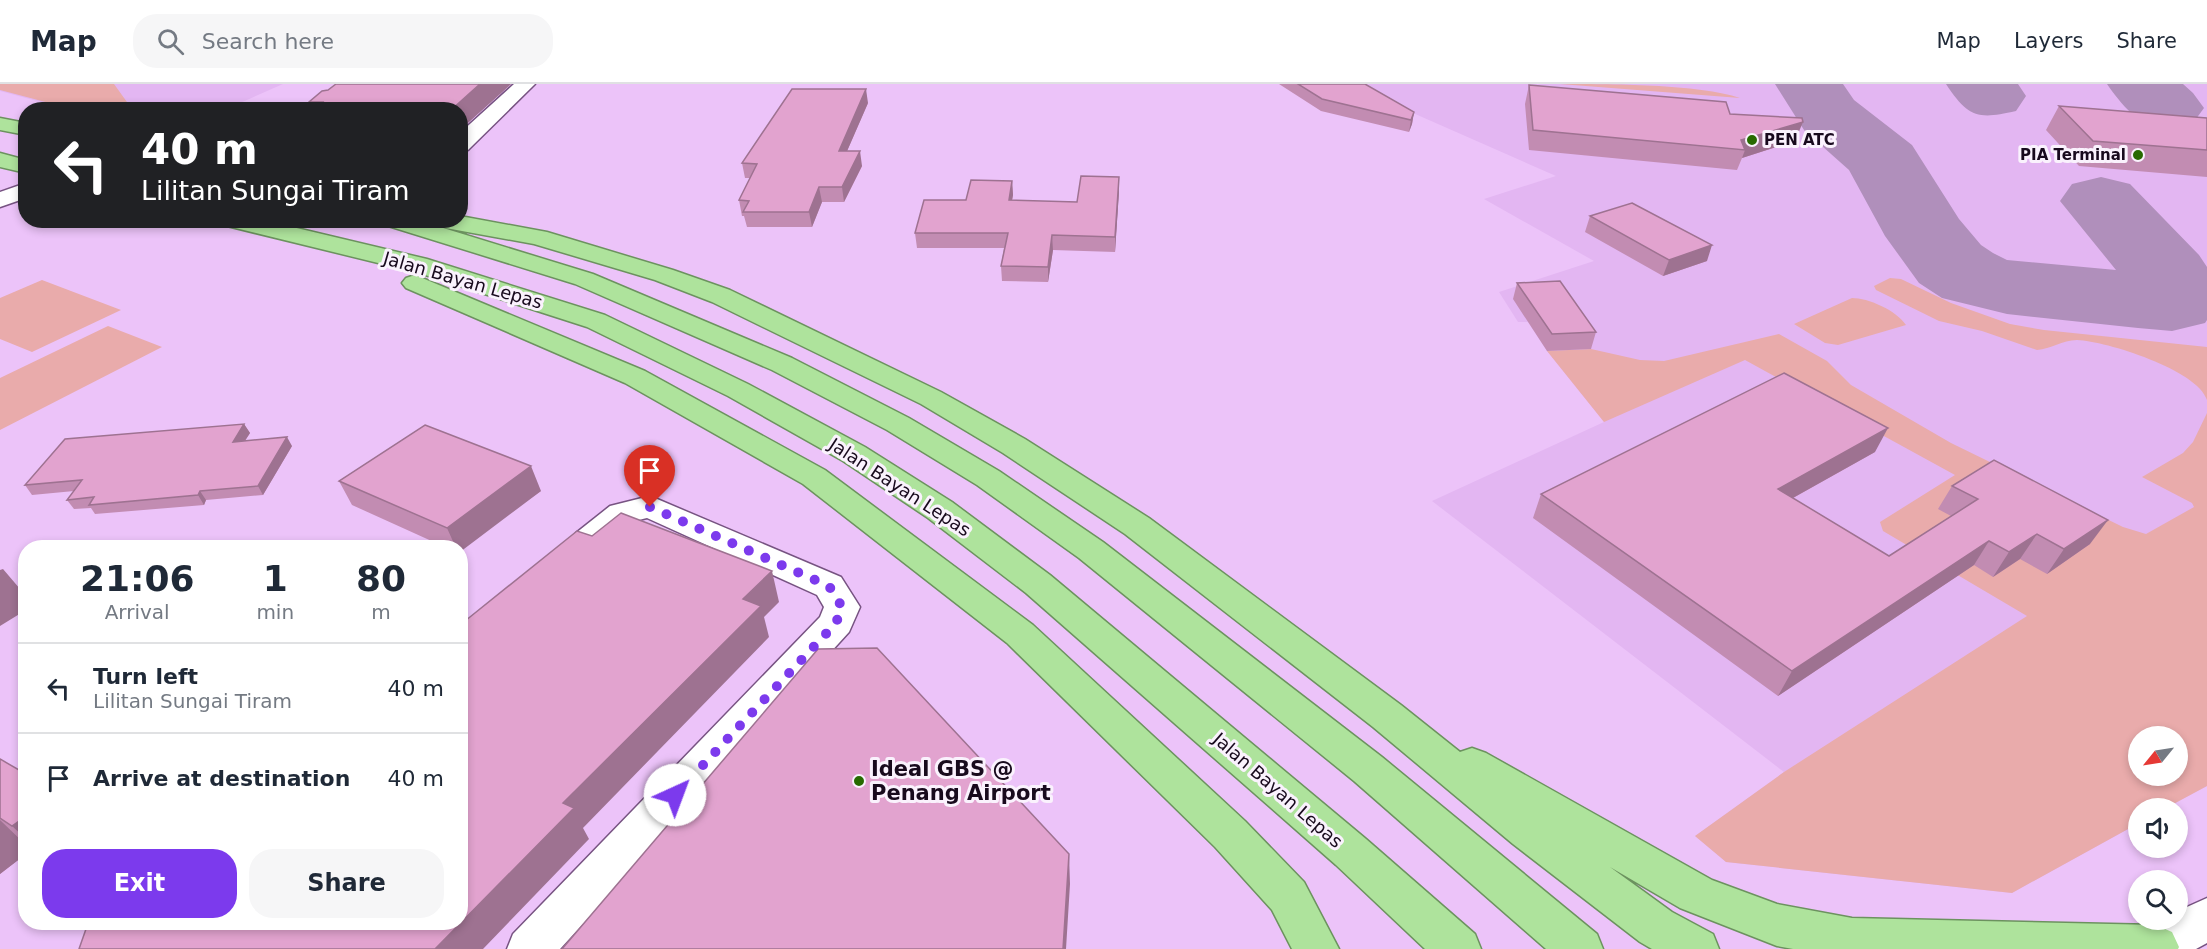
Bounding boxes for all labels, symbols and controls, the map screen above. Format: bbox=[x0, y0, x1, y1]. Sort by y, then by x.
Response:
search box bbox=[133, 14, 553, 68]
text: Map bbox=[30, 25, 97, 58]
icon: search bbox=[154, 25, 187, 58]
text: Search here bbox=[202, 29, 334, 54]
text: Map bbox=[1937, 29, 1981, 53]
text: Layers bbox=[2014, 29, 2083, 53]
text: Share bbox=[2116, 29, 2177, 53]
text: 40 m bbox=[141, 125, 258, 174]
icon: left bbox=[42, 126, 120, 204]
place label: PEN ATC bbox=[1764, 131, 1835, 149]
marker: PEN ATC bbox=[1745, 133, 1759, 147]
place label: PIA Terminal bbox=[2020, 146, 2126, 164]
marker: PIA Terminal bbox=[2131, 148, 2145, 162]
text: Lilitan Sungai Tiram bbox=[141, 175, 410, 206]
street label: Jalan Bayan Lepas bbox=[380, 247, 545, 313]
street label: Jalan Bayan Lepas bbox=[825, 433, 975, 541]
pin bbox=[624, 445, 675, 507]
icon: arrive bbox=[633, 454, 666, 487]
text: 21:06 bbox=[80, 558, 194, 599]
text: 1 bbox=[263, 558, 288, 599]
text: 80 bbox=[356, 558, 406, 599]
text: Arrival bbox=[105, 600, 170, 624]
text: min bbox=[256, 600, 294, 624]
text: m bbox=[371, 600, 391, 624]
text: Turn left bbox=[93, 664, 198, 689]
icon: left bbox=[42, 672, 75, 705]
text: 40 m bbox=[388, 676, 444, 701]
text: Lilitan Sungai Tiram bbox=[93, 689, 292, 713]
north arrow bbox=[2128, 726, 2188, 786]
map controls bbox=[2128, 726, 2188, 930]
street label: Jalan Bayan Lepas bbox=[1208, 728, 1347, 852]
place label: Ideal GBS @ Penang Airport bbox=[871, 757, 1051, 805]
icon: arrive bbox=[42, 762, 75, 795]
position arrow bbox=[643, 763, 707, 827]
text: Arrive at destination bbox=[93, 766, 350, 791]
text: 40 m bbox=[388, 766, 444, 791]
marker: Ideal GBS @ Penang Airport bbox=[852, 774, 866, 788]
button: sound bbox=[2128, 798, 2188, 858]
button: Exit bbox=[42, 849, 237, 918]
button: Share bbox=[249, 849, 444, 918]
button: search bbox=[2128, 870, 2188, 930]

